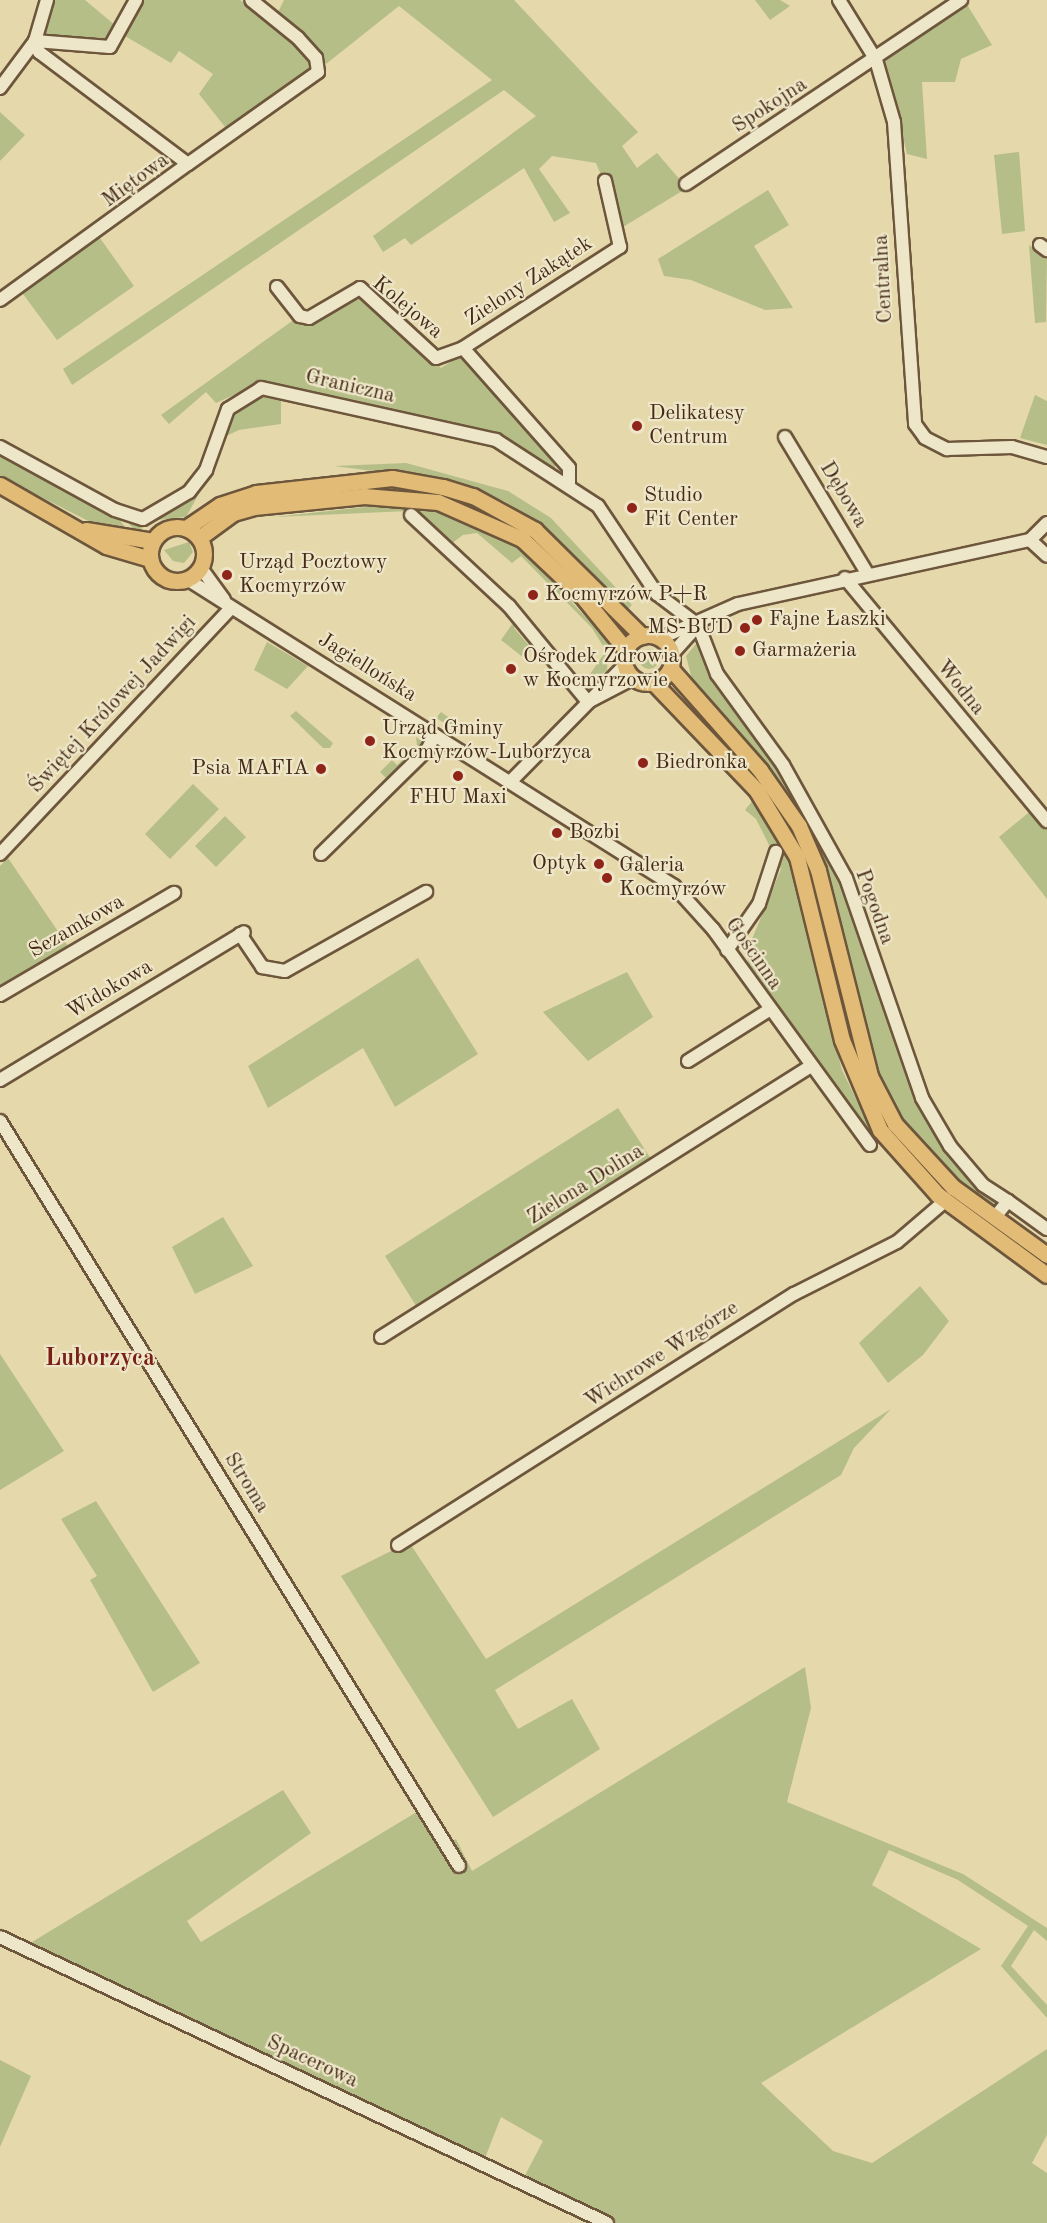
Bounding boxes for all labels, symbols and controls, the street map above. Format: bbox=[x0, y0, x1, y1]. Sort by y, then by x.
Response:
street label: Spokojna bbox=[728, 73, 812, 139]
street label: Miętowa bbox=[98, 148, 174, 214]
street label: Zielony Zakątek bbox=[461, 231, 597, 333]
street label: Centralna bbox=[869, 234, 899, 324]
street label: Kolejowa bbox=[367, 271, 447, 345]
street label: Graniczna bbox=[303, 364, 397, 410]
place label: Delikatesy Centrum bbox=[649, 401, 745, 451]
marker: Delikatesy Centrum bbox=[630, 419, 644, 433]
street label: Dębowa bbox=[813, 457, 873, 533]
place label: Studio Fit Center bbox=[644, 483, 738, 533]
marker: Studio Fit Center bbox=[625, 501, 639, 515]
place label: Urząd Pocztowy Kocmyrzów bbox=[239, 550, 387, 600]
marker: Urząd Pocztowy Kocmyrzów bbox=[220, 568, 234, 582]
place label: Kocmyrzów P+R bbox=[545, 582, 707, 608]
marker: Kocmyrzów P+R bbox=[526, 588, 540, 602]
place label: Fajne Łaszki bbox=[769, 607, 886, 633]
street label: Świętej Królowej Jadwigi bbox=[24, 611, 202, 799]
marker: Fajne Łaszki bbox=[750, 613, 764, 627]
place label: MS-BUD bbox=[648, 615, 733, 641]
marker: MS-BUD bbox=[738, 621, 752, 635]
street label: Jagiellońska bbox=[313, 628, 421, 708]
place label: Garmażeria bbox=[752, 638, 857, 664]
place label: Ośrodek Zdrowia w Kocmyrzowie bbox=[523, 644, 679, 694]
marker: Garmażeria bbox=[733, 644, 747, 658]
street label: Wodna bbox=[930, 655, 990, 721]
marker: Ośrodek Zdrowia w Kocmyrzowie bbox=[504, 662, 518, 676]
place label: Urząd Gminy Kocmyrzów-Luborzyca bbox=[382, 716, 591, 766]
marker: Urząd Gminy Kocmyrzów-Luborzyca bbox=[363, 734, 377, 748]
place label: Biedronka bbox=[655, 750, 747, 776]
place label: Psia MAFIA bbox=[192, 756, 309, 782]
marker: Biedronka bbox=[636, 756, 650, 770]
marker: Psia MAFIA bbox=[314, 762, 328, 776]
marker: FHU Maxi bbox=[451, 769, 465, 783]
place label: FHU Maxi bbox=[409, 785, 507, 811]
place label: Bozbi bbox=[569, 820, 620, 846]
marker: Bozbi bbox=[550, 826, 564, 840]
place label: Optyk bbox=[532, 851, 587, 877]
place label: Galeria Kocmyrzów bbox=[619, 853, 726, 903]
marker: Optyk bbox=[592, 857, 606, 871]
street label: Pogodna bbox=[849, 866, 899, 948]
marker: Galeria Kocmyrzów bbox=[600, 871, 614, 885]
street label: Sezamkowa bbox=[25, 890, 129, 964]
street label: Gościnna bbox=[719, 913, 787, 995]
street label: Widokowa bbox=[63, 955, 157, 1025]
street label: Zielona Dolina bbox=[523, 1139, 649, 1231]
street label: Wichrowe Wzgórze bbox=[580, 1296, 744, 1414]
district label: Luborzyca bbox=[45, 1346, 155, 1374]
street label: Stroma bbox=[218, 1448, 274, 1518]
street label: Spacerowa bbox=[262, 2030, 362, 2094]

